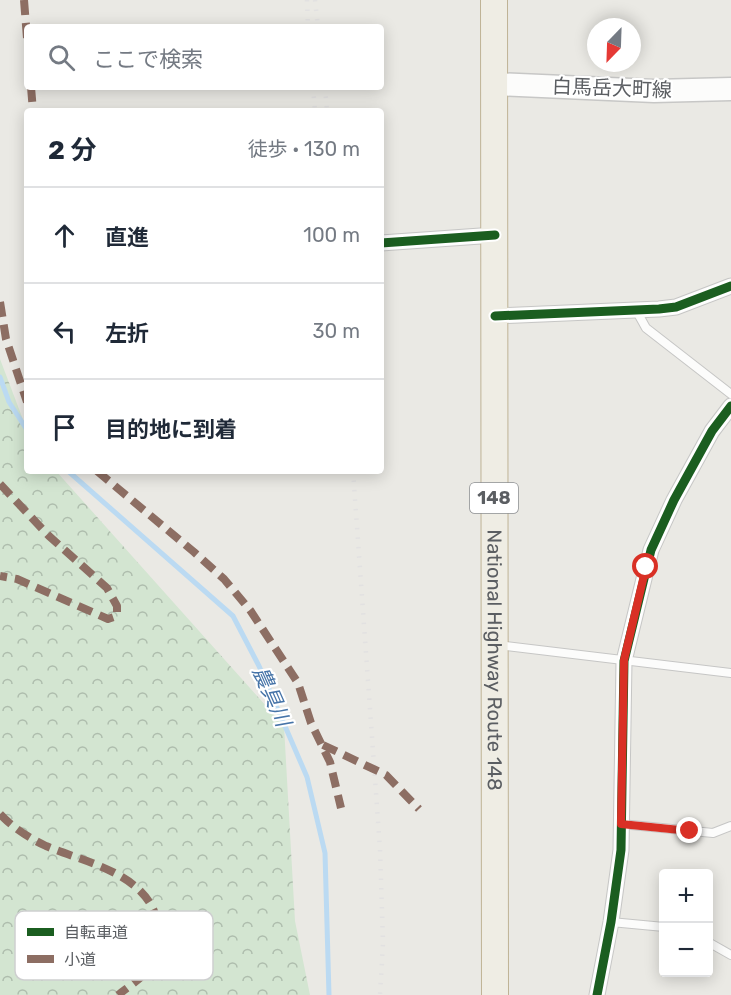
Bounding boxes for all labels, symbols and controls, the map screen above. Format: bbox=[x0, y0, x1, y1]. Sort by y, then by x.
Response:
north arrow bbox=[587, 18, 641, 72]
search box bbox=[24, 24, 384, 90]
icon: search bbox=[45, 41, 78, 74]
text: ここで検索 bbox=[93, 46, 203, 73]
street label: 白馬岳大町線 bbox=[552, 74, 672, 102]
text: 2 分 bbox=[48, 135, 96, 166]
text: 徒歩 · 130 m bbox=[248, 137, 360, 161]
icon: ahead bbox=[48, 219, 81, 252]
text: 100 m bbox=[303, 223, 360, 247]
text: 直進 bbox=[105, 224, 149, 251]
icon: left bbox=[48, 315, 81, 348]
text: 30 m bbox=[313, 319, 360, 343]
text: 左折 bbox=[105, 320, 149, 347]
icon: arrive bbox=[48, 411, 81, 444]
text: 目的地に到着 bbox=[105, 416, 237, 443]
road number: 148 bbox=[470, 483, 518, 513]
street label: National Highway Route 148 bbox=[483, 529, 507, 791]
route start bbox=[632, 553, 658, 579]
water label: 農具川 bbox=[248, 662, 297, 732]
route end bbox=[676, 817, 702, 843]
map controls bbox=[659, 869, 713, 977]
button: + bbox=[659, 869, 713, 923]
legend bbox=[15, 911, 213, 980]
text: 自転車道 bbox=[64, 923, 128, 942]
button: − bbox=[659, 923, 713, 977]
text: 小道 bbox=[64, 950, 96, 969]

